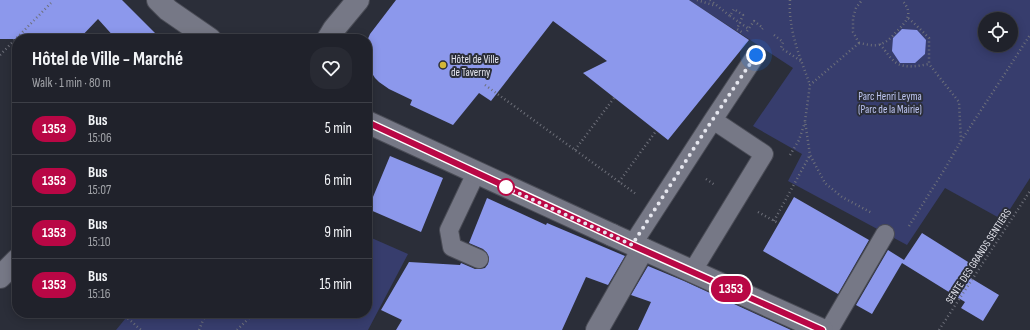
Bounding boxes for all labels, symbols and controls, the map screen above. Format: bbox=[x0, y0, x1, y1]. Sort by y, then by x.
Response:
map controls bbox=[978, 12, 1018, 52]
button: locate bbox=[978, 12, 1018, 52]
your location bbox=[746, 45, 766, 65]
button: heart bbox=[310, 47, 352, 89]
text: Hôtel de Ville - Marché bbox=[32, 48, 183, 71]
place label: Hôtel de Ville de Taverny bbox=[451, 53, 499, 79]
marker: Hôtel de Ville de Taverny bbox=[438, 60, 448, 70]
text: Walk · 1 min · 80 m bbox=[32, 75, 111, 91]
park label: Parc Henri Leyma (Parc de la Mairie) bbox=[858, 90, 922, 116]
text: Bus bbox=[88, 111, 107, 130]
text: 5 min bbox=[325, 119, 352, 138]
text: 1353 bbox=[42, 120, 66, 137]
text: 15:06 bbox=[88, 130, 112, 146]
text: Bus bbox=[88, 163, 107, 182]
text: 6 min bbox=[324, 171, 352, 190]
text: 1353 bbox=[42, 172, 66, 189]
unlabelled marker bbox=[497, 178, 515, 196]
text: 15:07 bbox=[88, 182, 111, 198]
street label: SENTE DES GRANDS SENTIERS bbox=[943, 206, 1014, 306]
text: Bus bbox=[88, 215, 107, 234]
text: 9 min bbox=[324, 223, 352, 242]
text: 1353 bbox=[42, 224, 66, 241]
text: 15:10 bbox=[88, 234, 111, 250]
text: Bus bbox=[88, 267, 107, 286]
text: 15 min bbox=[320, 275, 352, 294]
text: 1353 bbox=[42, 276, 66, 293]
line badge: 1353 bbox=[703, 276, 759, 302]
text: 1353 bbox=[719, 280, 743, 297]
text: 15:16 bbox=[88, 286, 110, 302]

